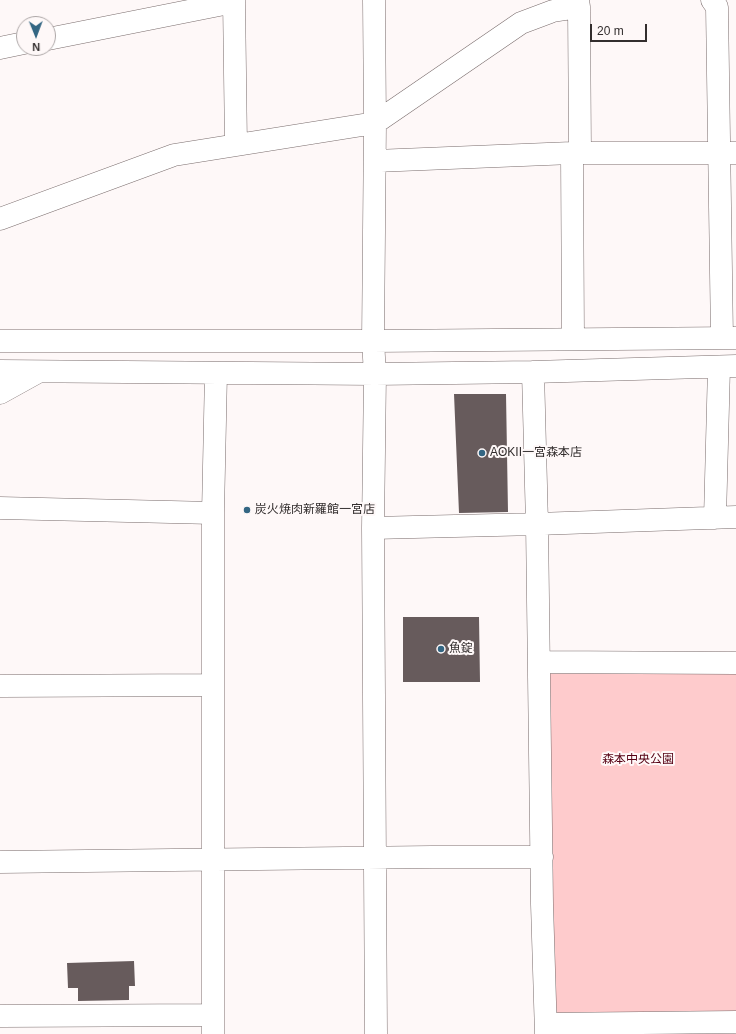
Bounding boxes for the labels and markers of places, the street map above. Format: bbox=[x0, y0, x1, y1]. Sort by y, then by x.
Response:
place label: AOKII一宮森本店 bbox=[490, 446, 582, 460]
marker: AOKII一宮森本店 bbox=[477, 448, 487, 458]
place label: 炭火焼肉新羅館一宮店 bbox=[255, 503, 375, 517]
marker: 炭火焼肉新羅館一宮店 bbox=[242, 505, 252, 515]
place label: 魚錠 bbox=[449, 642, 473, 656]
marker: 魚錠 bbox=[436, 644, 446, 654]

